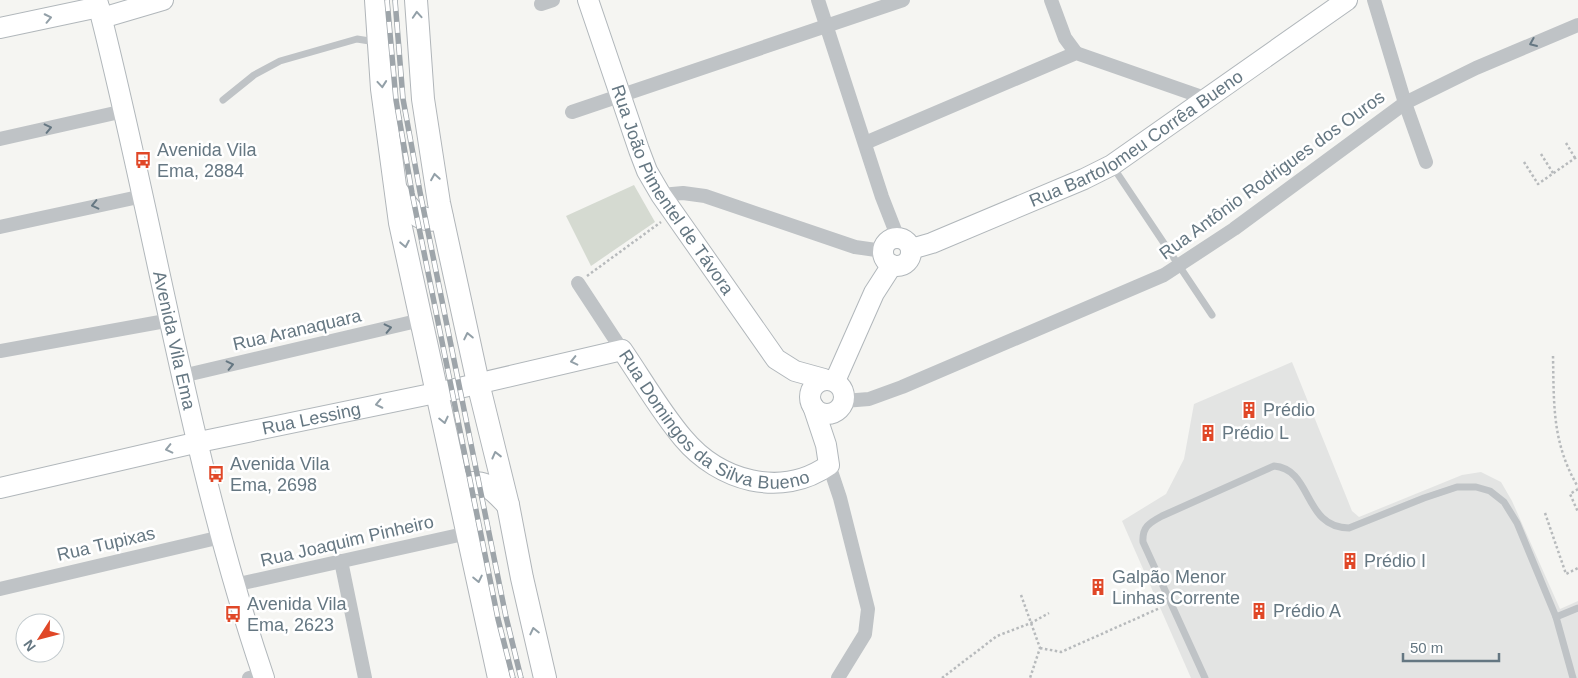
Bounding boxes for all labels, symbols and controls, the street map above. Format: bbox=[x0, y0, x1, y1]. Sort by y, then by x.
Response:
one-way arrow bbox=[412, 11, 423, 19]
one-way arrow bbox=[43, 13, 52, 24]
one-way arrow bbox=[1529, 37, 1538, 47]
street label: Rua Bartolomeu Corrêa Bueno bbox=[1026, 66, 1247, 211]
one-way arrow bbox=[376, 80, 387, 88]
street label: Rua João Pimentel de Távora bbox=[608, 82, 738, 299]
street label: Rua Antônio Rodrigues dos Ouros bbox=[1156, 87, 1388, 263]
one-way arrow bbox=[43, 123, 52, 134]
place label: Avenida Vila Ema, 2884 bbox=[157, 140, 257, 181]
bus stop icon: Avenida Vila Ema, 2884 bbox=[133, 150, 153, 170]
one-way arrow bbox=[430, 172, 440, 181]
one-way arrow bbox=[91, 200, 99, 210]
one-way arrow bbox=[399, 240, 410, 249]
street label: Avenida Vila Ema bbox=[149, 269, 200, 413]
street label: Rua Aranaquara bbox=[231, 305, 364, 354]
one-way arrow bbox=[384, 323, 393, 334]
one-way arrow bbox=[463, 331, 474, 340]
street label: Rua Domingos da Silva Bueno bbox=[615, 346, 812, 493]
one-way arrow bbox=[569, 355, 578, 366]
one-way arrow bbox=[225, 360, 234, 371]
one-way arrow bbox=[375, 398, 384, 409]
street label: Rua Lessing bbox=[260, 399, 362, 439]
building icon: Prédio bbox=[1239, 400, 1259, 420]
place label: Prédio bbox=[1263, 400, 1315, 420]
one-way arrow bbox=[438, 416, 449, 425]
building icon: Prédio L bbox=[1198, 423, 1218, 443]
place label: Prédio L bbox=[1222, 423, 1289, 443]
one-way arrow bbox=[165, 443, 173, 454]
one-way arrow bbox=[491, 450, 502, 459]
place label: Avenida Vila Ema, 2698 bbox=[230, 454, 330, 495]
bus stop icon: Avenida Vila Ema, 2698 bbox=[206, 464, 226, 484]
street label: Rua Joaquim Pinheiro bbox=[258, 511, 436, 571]
street label: Rua Tupixas bbox=[55, 523, 157, 565]
building icon: Prédio I bbox=[1340, 551, 1360, 571]
place label: Prédio I bbox=[1364, 551, 1426, 571]
place label: Galpão Menor Linhas Corrente bbox=[1112, 567, 1240, 608]
one-way arrow bbox=[472, 574, 483, 583]
building icon: Galpão Menor Linhas Corrente bbox=[1088, 577, 1108, 597]
place label: Avenida Vila Ema, 2623 bbox=[247, 594, 347, 635]
building icon: Prédio A bbox=[1249, 601, 1269, 621]
place label: Prédio A bbox=[1273, 601, 1341, 621]
bus stop icon: Avenida Vila Ema, 2623 bbox=[223, 604, 243, 624]
north arrow bbox=[15, 613, 65, 663]
one-way arrow bbox=[529, 626, 540, 635]
scale bar bbox=[1403, 630, 1499, 662]
text: N bbox=[20, 637, 39, 654]
text: 50 m bbox=[1410, 639, 1443, 656]

